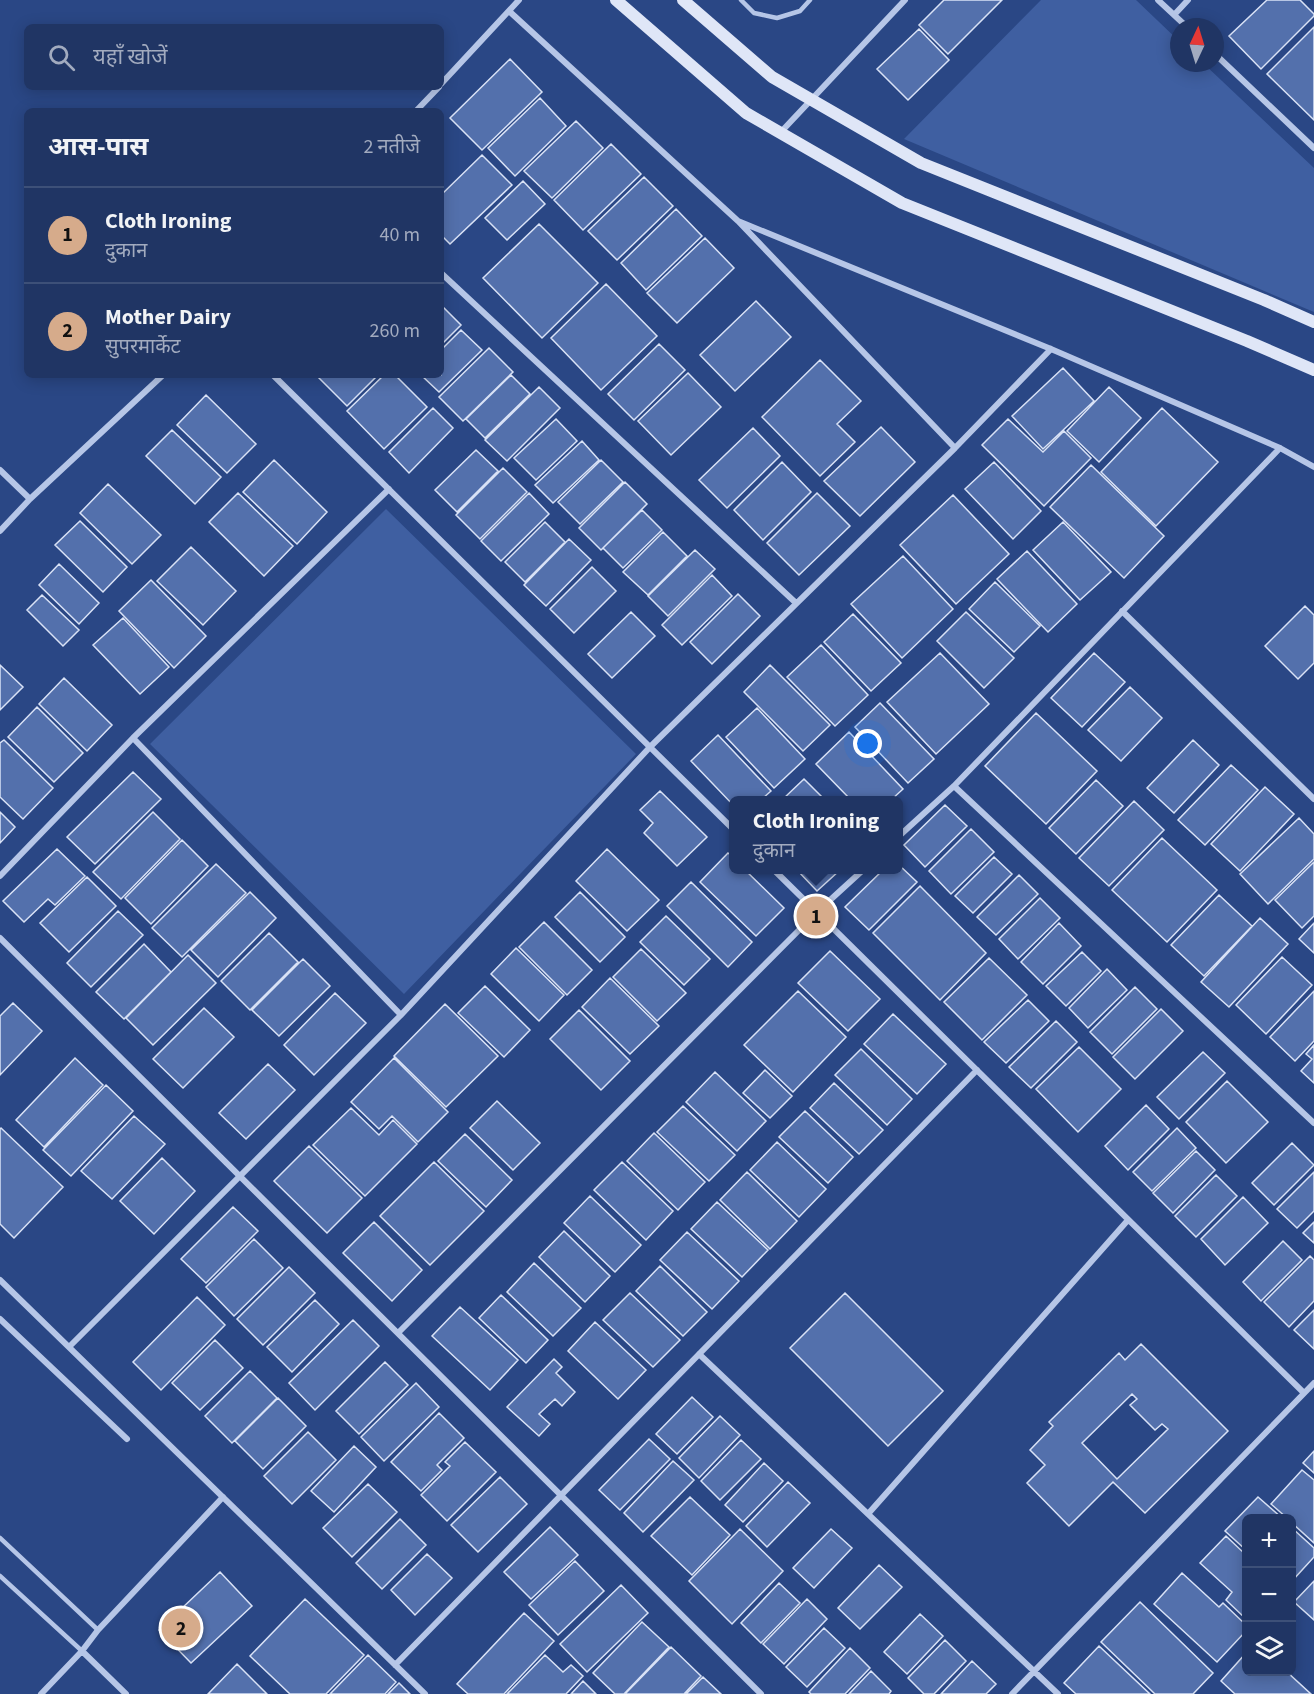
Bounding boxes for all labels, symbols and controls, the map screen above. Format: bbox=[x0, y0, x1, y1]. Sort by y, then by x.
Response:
north arrow bbox=[1170, 18, 1224, 72]
search box bbox=[24, 24, 444, 90]
icon: search bbox=[45, 41, 78, 74]
text: यहाँ खोजें bbox=[93, 41, 168, 73]
text: आस-पास bbox=[48, 128, 148, 165]
text: 2 नतीजे bbox=[364, 133, 420, 161]
text: Cloth Ironing bbox=[105, 205, 231, 237]
text: 1 bbox=[62, 221, 73, 249]
text: 40 m bbox=[380, 221, 420, 249]
text: दुकान bbox=[105, 237, 147, 265]
text: Mother Dairy bbox=[105, 301, 231, 333]
text: 2 bbox=[62, 317, 73, 345]
text: 260 m bbox=[370, 317, 420, 345]
text: सुपरमार्केट bbox=[105, 333, 181, 361]
your location bbox=[853, 729, 882, 758]
popup bbox=[729, 796, 903, 874]
text: Cloth Ironing bbox=[753, 805, 879, 837]
text: दुकान bbox=[753, 837, 795, 865]
pin: 1 bbox=[796, 894, 836, 938]
map controls bbox=[1242, 1514, 1296, 1676]
button: + bbox=[1242, 1514, 1296, 1568]
button: − bbox=[1242, 1568, 1296, 1622]
pin: 2 bbox=[162, 1606, 201, 1650]
button: layers bbox=[1242, 1622, 1296, 1676]

